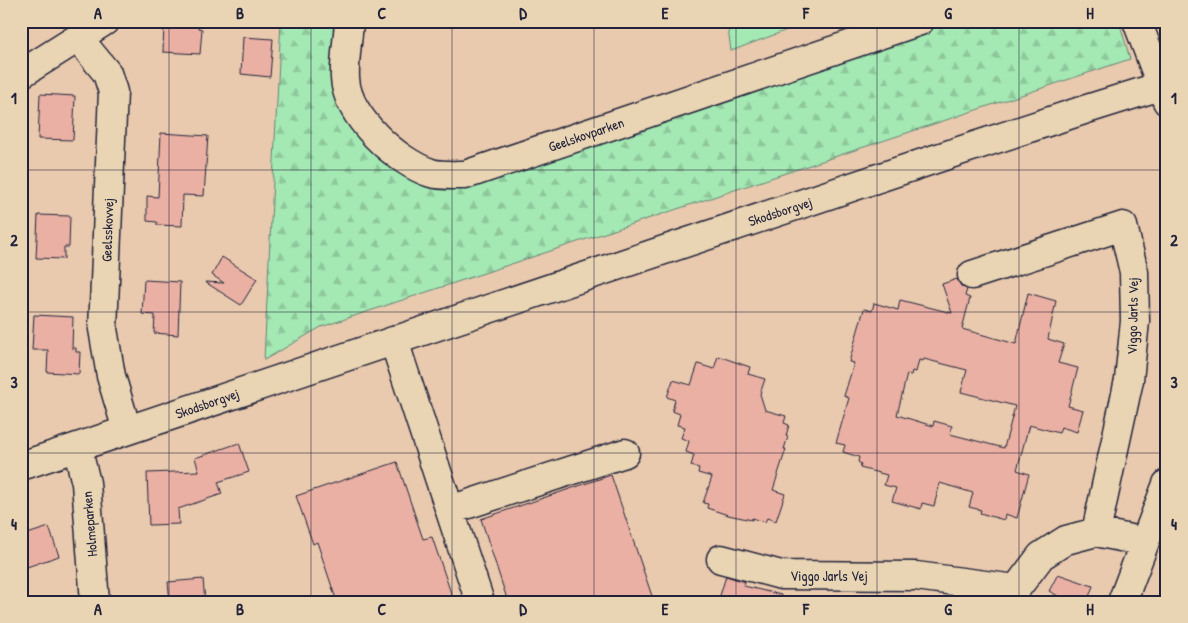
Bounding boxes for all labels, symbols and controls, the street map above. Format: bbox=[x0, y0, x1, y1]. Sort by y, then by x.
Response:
text: A bbox=[94, 2, 102, 24]
text: B bbox=[236, 2, 244, 24]
text: C bbox=[378, 2, 387, 24]
text: D bbox=[519, 2, 527, 24]
text: E bbox=[661, 2, 669, 24]
text: F bbox=[802, 2, 810, 24]
text: G bbox=[944, 2, 952, 24]
text: H bbox=[1086, 2, 1094, 24]
text: 1 bbox=[11, 87, 17, 109]
text: 1 bbox=[1171, 87, 1177, 109]
street label: Geelskovparken bbox=[546, 112, 627, 157]
street label: Skodsborgvej bbox=[746, 192, 815, 231]
street label: Geelsskovvej bbox=[96, 198, 119, 262]
text: 2 bbox=[10, 229, 18, 251]
text: 2 bbox=[1170, 229, 1178, 251]
street label: Viggo Jarls Vej bbox=[1122, 277, 1143, 355]
text: 3 bbox=[10, 371, 18, 393]
text: 3 bbox=[1170, 371, 1178, 393]
street label: Skodsborgvej bbox=[173, 383, 242, 424]
street label: Holmeparken bbox=[77, 490, 102, 558]
text: 4 bbox=[11, 513, 17, 535]
text: 4 bbox=[1171, 513, 1177, 535]
street label: Viggo Jarls Vej bbox=[790, 566, 868, 586]
text: A bbox=[94, 598, 102, 620]
text: B bbox=[236, 598, 244, 620]
text: C bbox=[378, 598, 387, 620]
text: D bbox=[519, 598, 527, 620]
text: E bbox=[661, 598, 669, 620]
text: F bbox=[802, 598, 810, 620]
text: G bbox=[944, 598, 952, 620]
text: H bbox=[1086, 598, 1094, 620]

